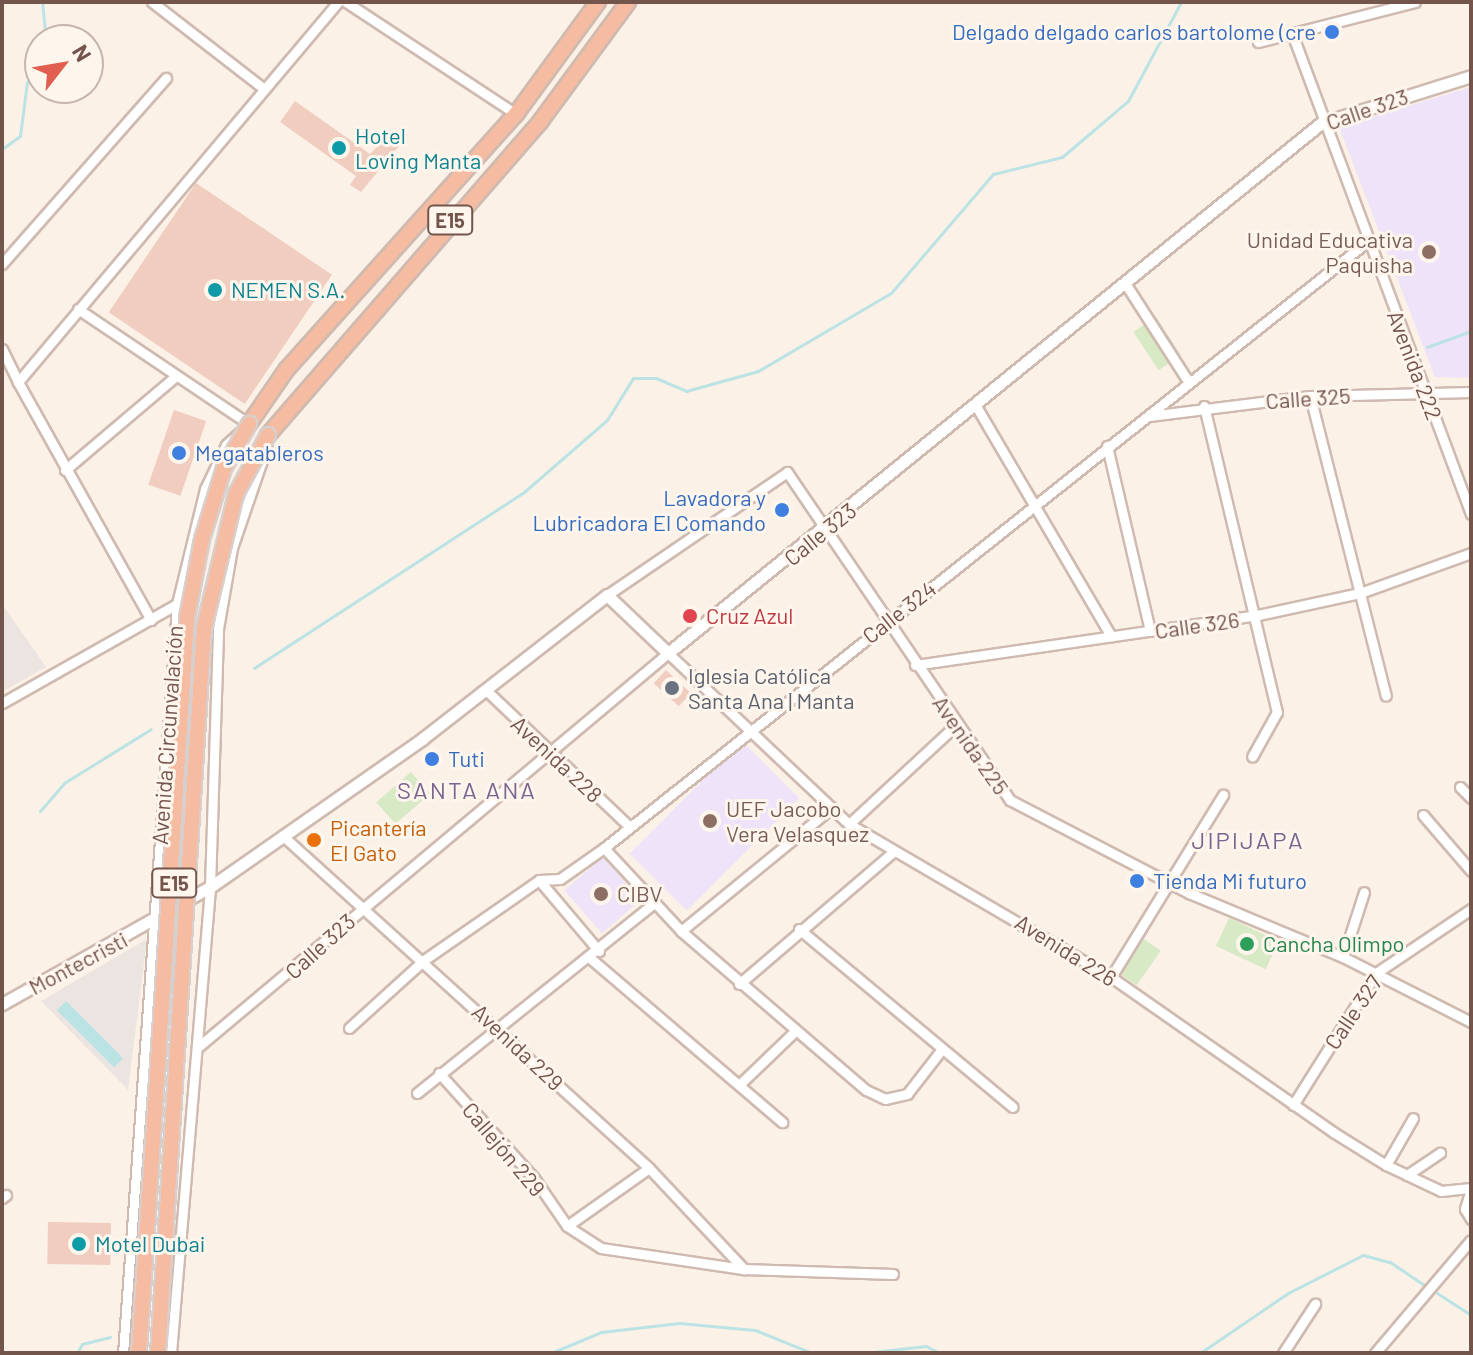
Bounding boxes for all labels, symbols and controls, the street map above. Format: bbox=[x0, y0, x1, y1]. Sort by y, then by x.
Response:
place label: Delgado delgado carlos bartolome (cre bbox=[952, 19, 1316, 45]
marker: Delgado delgado carlos bartolome (cre bbox=[1323, 23, 1341, 41]
north arrow bbox=[24, 24, 104, 104]
text: N bbox=[68, 40, 98, 66]
street label: Calle 323 bbox=[1323, 83, 1411, 135]
place label: Hotel Loving Manta bbox=[355, 122, 481, 174]
marker: Hotel Loving Manta bbox=[330, 139, 348, 157]
road number: E15 bbox=[426, 204, 474, 236]
place label: Unidad Educativa Paquisha bbox=[1247, 226, 1413, 278]
marker: Unidad Educativa Paquisha bbox=[1420, 243, 1438, 261]
place label: NEMEN S.A. bbox=[231, 277, 345, 303]
marker: NEMEN S.A. bbox=[206, 281, 224, 299]
street label: Avenida 222 bbox=[1382, 307, 1448, 423]
street label: Calle 325 bbox=[1265, 382, 1351, 414]
place label: Megatableros bbox=[195, 440, 324, 466]
marker: Megatableros bbox=[170, 444, 188, 462]
place label: Lavadora y Lubricadora El Comando bbox=[533, 484, 766, 536]
street label: Calle 323 bbox=[779, 497, 861, 571]
marker: Lavadora y Lubricadora El Comando bbox=[773, 501, 791, 519]
street label: Calle 324 bbox=[857, 575, 941, 649]
place label: Cruz Azul bbox=[706, 603, 793, 629]
street label: Calle 326 bbox=[1153, 606, 1241, 644]
marker: Cruz Azul bbox=[681, 607, 699, 625]
street label: Avenida Circunvalación bbox=[146, 624, 188, 846]
place label: Iglesia Católica Santa Ana | Manta bbox=[688, 662, 855, 714]
marker: Iglesia Católica Santa Ana | Manta bbox=[663, 679, 681, 697]
street label: Avenida 225 bbox=[927, 691, 1015, 799]
street label: Avenida 228 bbox=[506, 710, 608, 808]
place label: Tuti bbox=[448, 746, 485, 772]
marker: Tuti bbox=[423, 750, 441, 768]
district label: SANTA ANA bbox=[397, 776, 537, 804]
place label: UEF Jacobo Vera Velasquez bbox=[726, 795, 869, 846]
marker: UEF Jacobo Vera Velasquez bbox=[701, 812, 719, 830]
place label: Picantería El Gato bbox=[330, 814, 426, 866]
district label: JIPIJAPA bbox=[1191, 826, 1305, 854]
marker: Picantería El Gato bbox=[305, 831, 323, 849]
road number: E15 bbox=[150, 867, 198, 899]
place label: Tienda Mi futuro bbox=[1153, 868, 1307, 894]
marker: Tienda Mi futuro bbox=[1128, 872, 1146, 890]
place label: CIBV bbox=[617, 881, 662, 907]
marker: CIBV bbox=[592, 885, 610, 903]
street label: Calle 323 bbox=[280, 908, 360, 984]
street label: Avenida 226 bbox=[1010, 908, 1122, 992]
street label: Montecristi bbox=[24, 926, 132, 1000]
place label: Cancha Olimpo bbox=[1263, 931, 1405, 957]
marker: Cancha Olimpo bbox=[1238, 935, 1256, 953]
street label: Calle 327 bbox=[1319, 970, 1387, 1054]
street label: Avenida 229 bbox=[467, 998, 569, 1096]
street label: Callejón 229 bbox=[457, 1097, 551, 1201]
place label: Motel Dubai bbox=[95, 1231, 205, 1257]
marker: Motel Dubai bbox=[70, 1235, 88, 1253]

